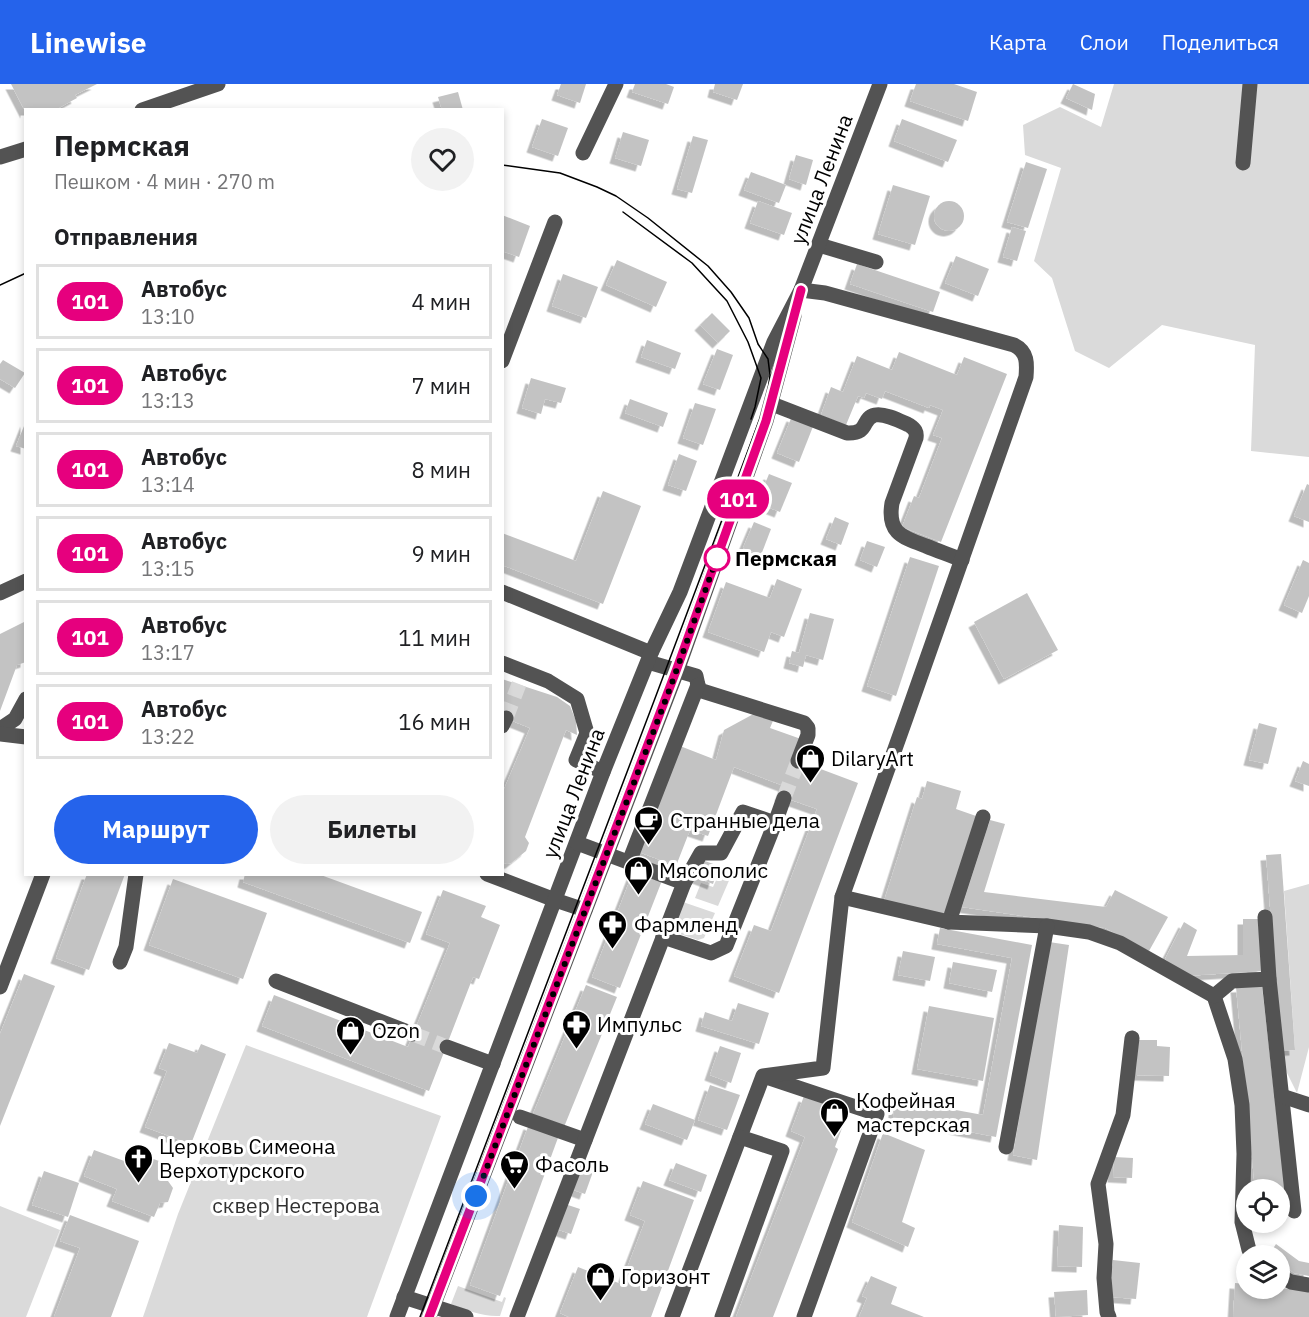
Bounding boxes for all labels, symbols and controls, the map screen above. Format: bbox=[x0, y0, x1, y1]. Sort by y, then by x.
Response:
text: Linewise bbox=[30, 24, 147, 61]
text: Карта bbox=[989, 28, 1047, 56]
text: Слои bbox=[1080, 28, 1129, 56]
text: Поделиться bbox=[1162, 28, 1279, 56]
street label: улица Ленина bbox=[783, 110, 859, 248]
text: Пермская bbox=[54, 127, 190, 164]
button: heart bbox=[411, 128, 474, 191]
text: Пешком · 4 мин · 270 m bbox=[54, 168, 275, 195]
text: Отправления bbox=[54, 222, 198, 251]
text: Автобус bbox=[141, 274, 227, 303]
text: 101 bbox=[71, 287, 109, 315]
text: 4 мин bbox=[411, 287, 471, 316]
text: 13:10 bbox=[141, 303, 195, 330]
text: Автобус bbox=[141, 358, 227, 387]
text: 101 bbox=[71, 371, 109, 399]
text: 7 мин bbox=[411, 371, 471, 400]
text: 13:13 bbox=[141, 387, 195, 414]
text: Автобус bbox=[141, 442, 227, 471]
text: 101 bbox=[71, 455, 109, 483]
text: 8 мин bbox=[411, 455, 471, 484]
text: 13:14 bbox=[141, 471, 195, 498]
line badge: 101 bbox=[704, 480, 772, 518]
text: 101 bbox=[719, 485, 757, 513]
text: Автобус bbox=[141, 526, 227, 555]
text: 101 bbox=[71, 539, 109, 567]
text: 9 мин bbox=[411, 539, 471, 568]
place label: Пермская bbox=[735, 544, 837, 572]
marker: Пермская bbox=[704, 545, 730, 571]
text: 13:15 bbox=[141, 555, 195, 582]
text: Автобус bbox=[141, 610, 227, 639]
text: 101 bbox=[71, 623, 109, 651]
text: 11 мин bbox=[398, 623, 471, 652]
text: 13:17 bbox=[141, 639, 195, 666]
text: Автобус bbox=[141, 694, 227, 723]
text: 101 bbox=[71, 707, 109, 735]
text: 16 мин bbox=[398, 707, 471, 736]
text: 13:22 bbox=[141, 723, 195, 750]
street label: улица Ленина bbox=[535, 724, 611, 862]
shop icon: DilaryArt bbox=[794, 742, 826, 784]
place label: DilaryArt bbox=[831, 744, 914, 772]
button: Маршрут bbox=[54, 795, 258, 864]
button: Билеты bbox=[270, 795, 474, 864]
cafe icon: Странные дела bbox=[633, 804, 665, 846]
place label: Странные дела bbox=[670, 806, 820, 834]
shop icon: Мясополис bbox=[622, 854, 654, 896]
place label: Мясополис bbox=[659, 856, 768, 884]
pharmacy icon: Фармленд bbox=[597, 908, 629, 950]
place label: Фармленд bbox=[634, 910, 738, 938]
pharmacy icon: Импульс bbox=[560, 1008, 592, 1050]
place label: Импульс bbox=[597, 1010, 682, 1038]
shop icon: Ozon bbox=[335, 1014, 367, 1056]
place label: Ozon bbox=[372, 1016, 420, 1044]
place label: Кофейная мастерская bbox=[856, 1086, 970, 1138]
shop icon: Кофейная мастерская bbox=[819, 1096, 851, 1138]
place label: Церковь Симеона Верхотурского bbox=[159, 1132, 335, 1184]
church icon: Церковь Симеона Верхотурского bbox=[122, 1142, 154, 1184]
supermarket icon: Фасоль bbox=[498, 1148, 530, 1190]
place label: Фасоль bbox=[535, 1150, 609, 1178]
map controls bbox=[1236, 1179, 1290, 1299]
button: locate bbox=[1236, 1179, 1290, 1233]
your location bbox=[461, 1181, 491, 1211]
park label: сквер Нестерова bbox=[212, 1191, 380, 1219]
button: layers bbox=[1236, 1245, 1290, 1299]
shop icon: Горизонт bbox=[584, 1260, 616, 1302]
place label: Горизонт bbox=[621, 1262, 710, 1290]

